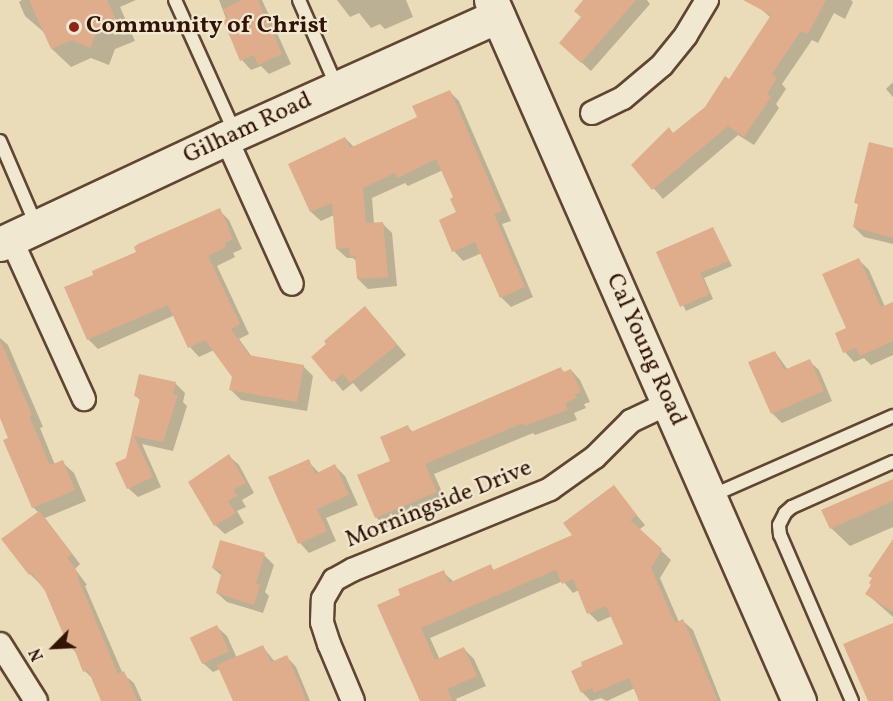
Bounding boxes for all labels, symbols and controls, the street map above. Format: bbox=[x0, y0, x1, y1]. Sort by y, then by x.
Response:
place label: Community of Christ bbox=[86, 13, 326, 41]
marker: Community of Christ bbox=[67, 20, 81, 34]
street label: Gilham Road bbox=[179, 87, 317, 171]
street label: Cal Young Road bbox=[598, 269, 692, 431]
street label: Morningside Drive bbox=[342, 454, 536, 556]
north arrow bbox=[24, 617, 84, 677]
text: N bbox=[25, 645, 50, 664]

